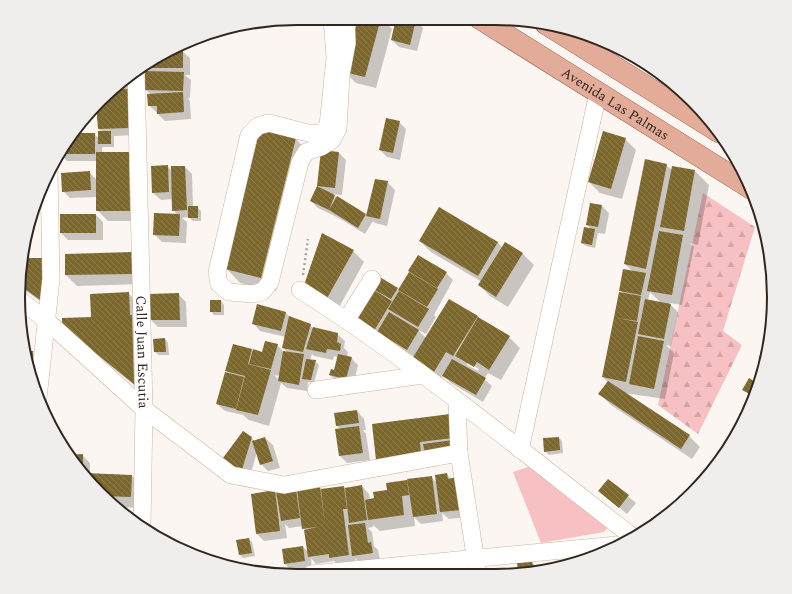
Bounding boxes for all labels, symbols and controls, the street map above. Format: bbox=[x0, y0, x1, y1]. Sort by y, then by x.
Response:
street label: Avenida Las Palmas bbox=[557, 62, 674, 145]
street label: Calle Juan Escutia bbox=[131, 295, 154, 409]

